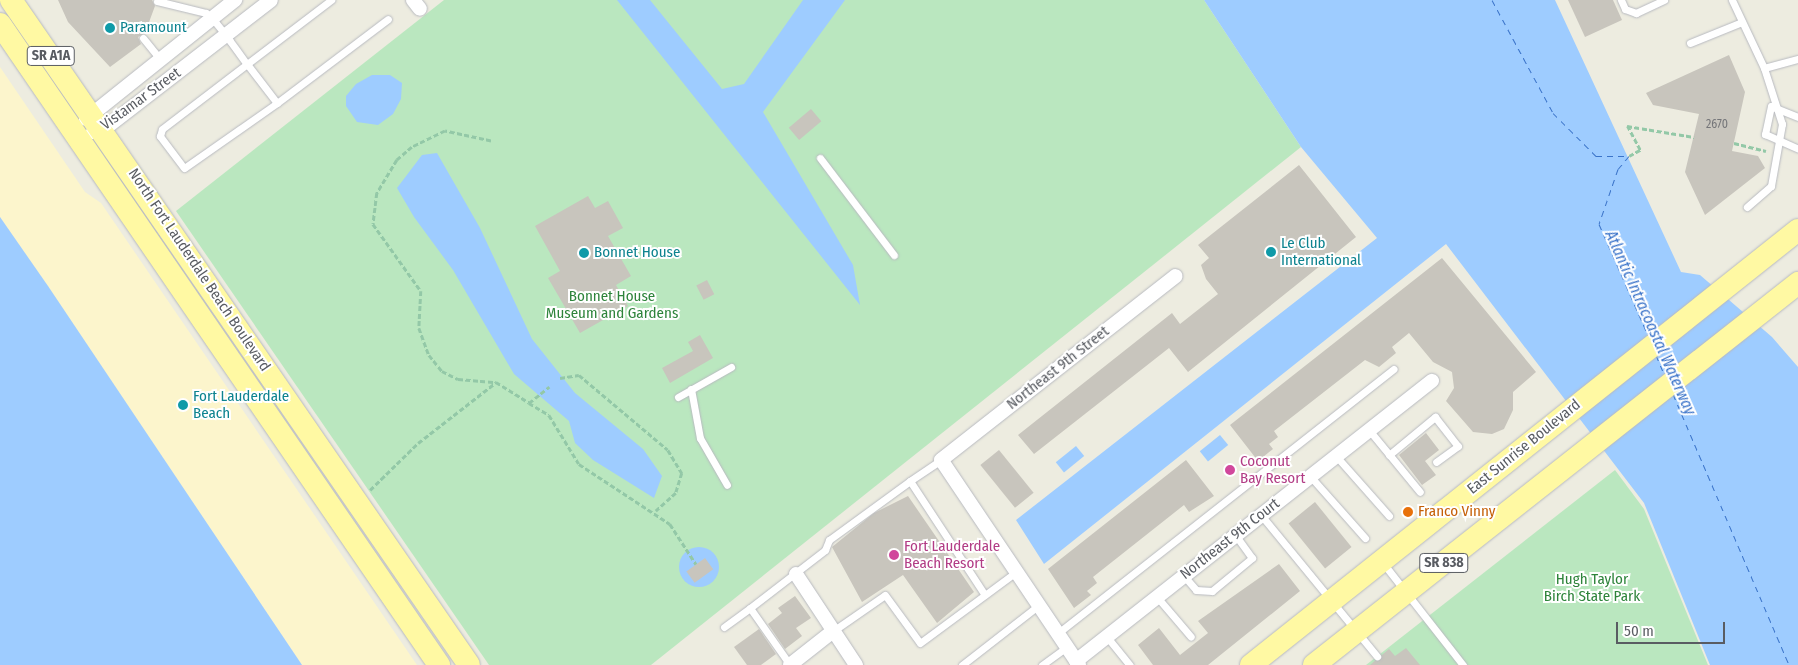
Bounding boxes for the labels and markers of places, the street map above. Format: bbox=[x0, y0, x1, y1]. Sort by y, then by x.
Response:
place label: Paramount bbox=[120, 19, 187, 37]
marker: Paramount bbox=[104, 22, 116, 34]
place label: Le Club International bbox=[1281, 234, 1361, 269]
place label: Bonnet House bbox=[594, 244, 680, 262]
marker: Le Club International bbox=[1265, 246, 1277, 258]
marker: Bonnet House bbox=[578, 247, 590, 259]
place label: Fort Lauderdale Beach bbox=[193, 387, 289, 422]
marker: Fort Lauderdale Beach bbox=[177, 399, 189, 411]
place label: Coconut Bay Resort bbox=[1240, 452, 1305, 487]
marker: Coconut Bay Resort bbox=[1224, 464, 1236, 476]
place label: Franco Vinny bbox=[1418, 503, 1495, 521]
marker: Franco Vinny bbox=[1402, 506, 1414, 518]
place label: Fort Lauderdale Beach Resort bbox=[904, 537, 1000, 572]
marker: Fort Lauderdale Beach Resort bbox=[888, 549, 900, 561]

